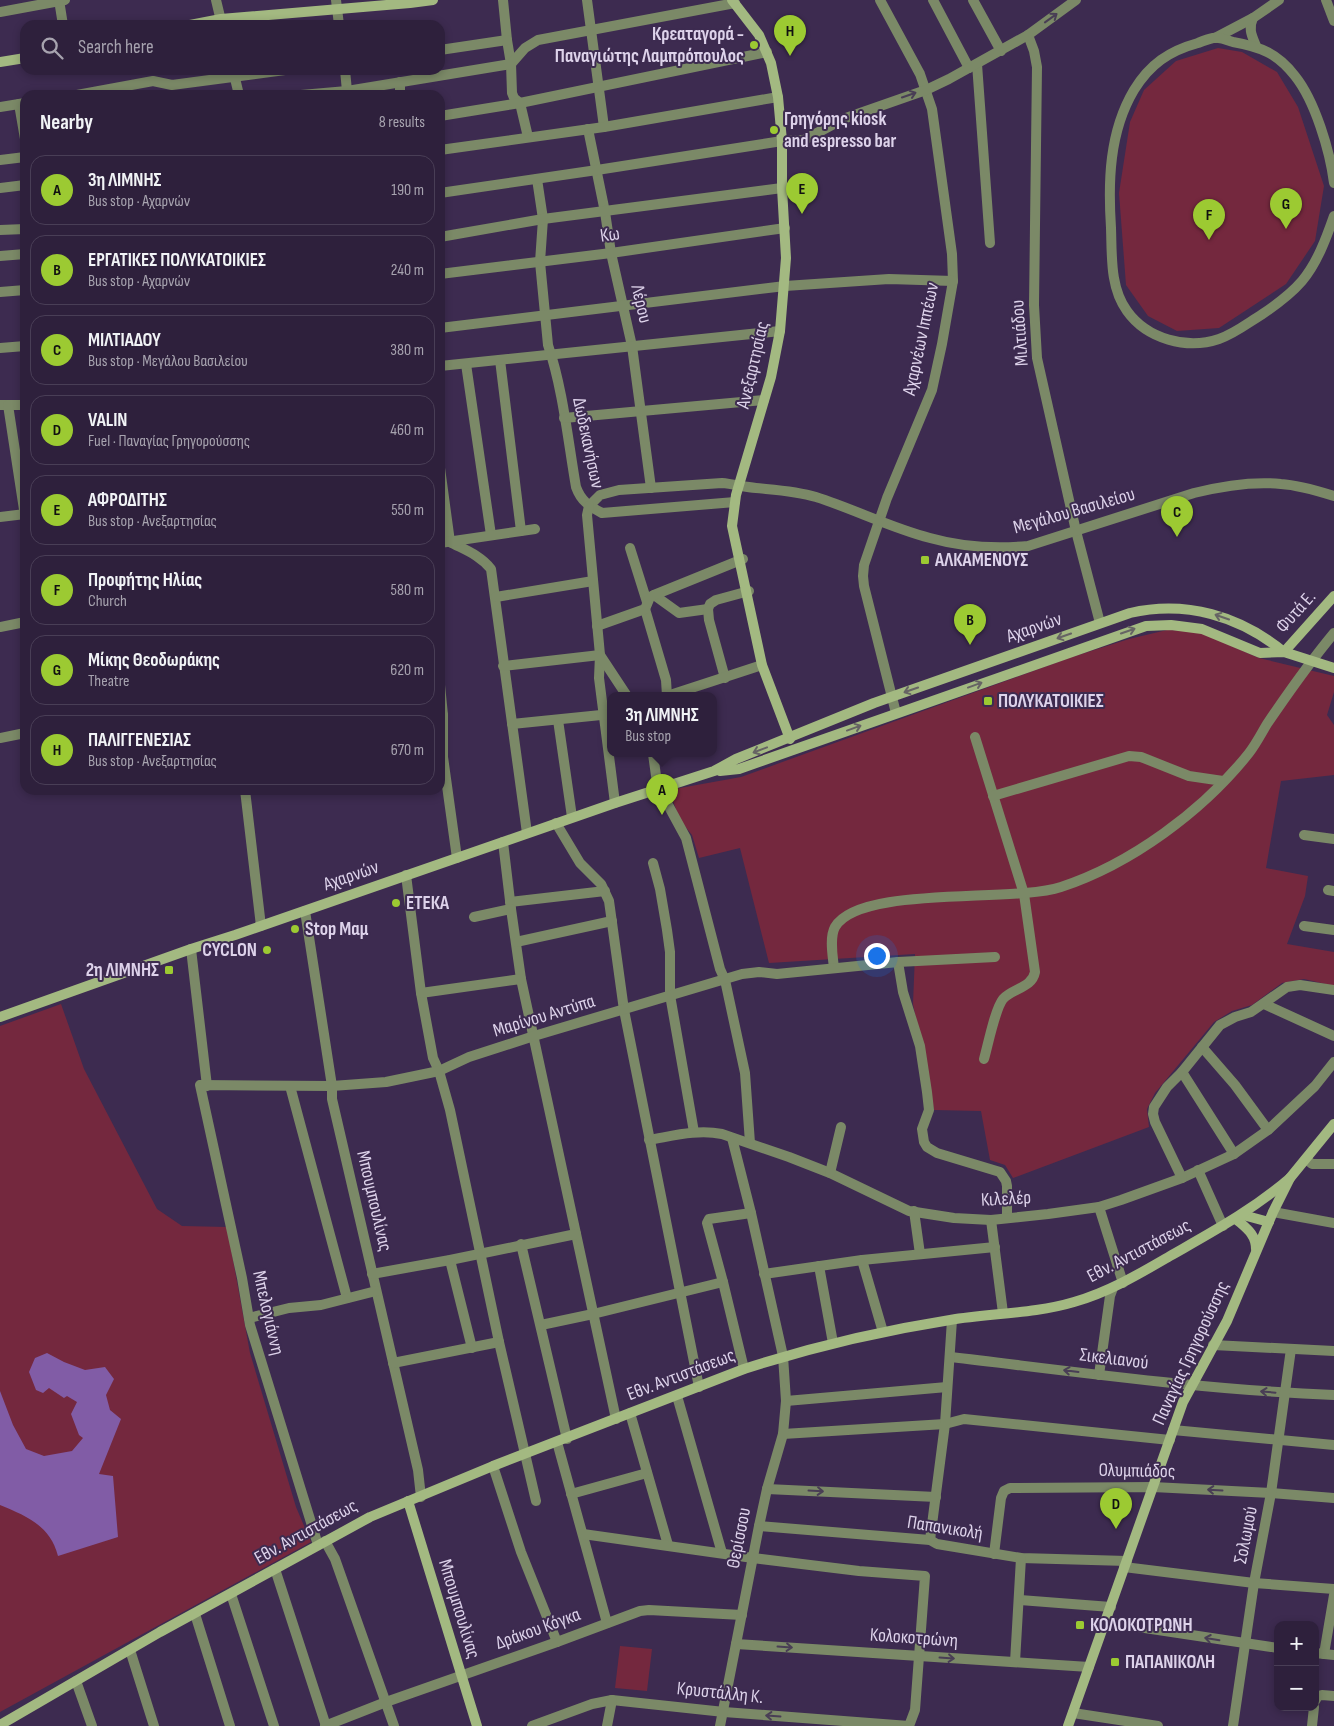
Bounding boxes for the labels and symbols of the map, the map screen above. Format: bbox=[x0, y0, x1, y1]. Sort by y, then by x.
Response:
one-way arrow bbox=[1044, 13, 1058, 23]
pin: H bbox=[774, 15, 806, 56]
place label: Κρεαταγορά - Παναγιώτης Λαμπρόπουλος bbox=[555, 23, 744, 68]
marker: Κρεαταγορά - Παναγιώτης Λαμπρόπουλος bbox=[748, 39, 760, 51]
one-way arrow bbox=[901, 90, 917, 100]
place label: Γρηγόρης kiosk and espresso bar bbox=[784, 108, 897, 153]
marker: Γρηγόρης kiosk and espresso bar bbox=[768, 124, 780, 136]
pin: E bbox=[786, 173, 818, 214]
pin: G bbox=[1270, 188, 1302, 229]
pin: F bbox=[1193, 199, 1225, 240]
street label: Κω bbox=[599, 222, 621, 248]
street label: Αχαρνέων Ιππέων bbox=[898, 280, 944, 398]
street label: Λέρου bbox=[625, 282, 657, 326]
street label: Μιλτιάδου bbox=[1006, 299, 1034, 367]
street label: Ανεξαρτησίας bbox=[732, 319, 774, 412]
street label: Δωδεκανήσων bbox=[567, 395, 609, 491]
street label: Μεγάλου Βασιλείου bbox=[1010, 483, 1138, 539]
pin: C bbox=[1161, 496, 1193, 537]
place label: ΑΛΚΑΜΕΝΟΥΣ bbox=[934, 549, 1028, 572]
marker: ΑΛΚΑΜΕΝΟΥΣ bbox=[919, 554, 931, 566]
street label: Φυτά Ε. bbox=[1271, 586, 1321, 638]
pin: B bbox=[954, 604, 986, 645]
street label: Αχαρνών bbox=[1002, 608, 1065, 648]
one-way arrow bbox=[1214, 612, 1230, 621]
one-way arrow bbox=[1120, 626, 1136, 636]
one-way arrow bbox=[1057, 632, 1073, 641]
one-way arrow bbox=[966, 680, 982, 689]
one-way arrow bbox=[904, 686, 919, 695]
place label: ΠΟΛΥΚΑΤΟΙΚΙΕΣ bbox=[998, 690, 1104, 713]
marker: ΠΟΛΥΚΑΤΟΙΚΙΕΣ bbox=[982, 695, 994, 707]
one-way arrow bbox=[846, 723, 861, 732]
one-way arrow bbox=[753, 746, 768, 755]
pin: A bbox=[646, 774, 678, 815]
street label: Αχαρνών bbox=[319, 856, 382, 896]
place label: ΕΤΕΚΑ bbox=[406, 892, 450, 915]
marker: ΕΤΕΚΑ bbox=[390, 897, 402, 909]
place label: Stop Μαμ bbox=[305, 918, 369, 941]
marker: Stop Μαμ bbox=[289, 923, 301, 935]
place label: CYCLON bbox=[202, 939, 257, 962]
your location bbox=[864, 943, 890, 969]
marker: CYCLON bbox=[261, 944, 273, 956]
place label: 2η ΛΙΜΝΗΣ bbox=[86, 959, 159, 982]
marker: 2η ΛΙΜΝΗΣ bbox=[163, 964, 175, 976]
street label: Μαρίνου Αντύπα bbox=[490, 990, 598, 1042]
street label: Μπουμπουλίνας bbox=[351, 1148, 397, 1254]
street label: Κιλελέρ bbox=[980, 1186, 1032, 1212]
street label: Εθν. Αντιστάσεως bbox=[1083, 1214, 1195, 1288]
street label: Μπελογιάννη bbox=[247, 1269, 289, 1357]
street label: Παναγίας Γρηγορούσσης bbox=[1148, 1277, 1234, 1429]
street label: Σικελιανού bbox=[1078, 1343, 1150, 1375]
street label: Εθν. Αντιστάσεως bbox=[624, 1344, 738, 1406]
one-way arrow bbox=[1064, 1366, 1080, 1376]
one-way arrow bbox=[1260, 1387, 1276, 1397]
street label: Ολυμπιάδος bbox=[1098, 1459, 1176, 1483]
one-way arrow bbox=[1208, 1486, 1224, 1495]
one-way arrow bbox=[808, 1487, 824, 1496]
pin: D bbox=[1100, 1488, 1132, 1529]
street label: Εθν. Αντιστάσεως bbox=[251, 1494, 361, 1570]
street label: Σολωμού bbox=[1229, 1504, 1263, 1566]
street label: Θερίσσου bbox=[722, 1506, 756, 1570]
street label: Παπανικολή bbox=[906, 1511, 984, 1545]
street label: Μπουμπουλίνας bbox=[433, 1557, 485, 1661]
street label: Δράκου Κόγκα bbox=[493, 1603, 583, 1655]
place label: ΚΟΛΟΚΟΤΡΩΝΗ bbox=[1090, 1614, 1193, 1637]
marker: ΚΟΛΟΚΟΤΡΩΝΗ bbox=[1074, 1619, 1086, 1631]
street label: Κολοκοτρώνη bbox=[869, 1623, 959, 1653]
one-way arrow bbox=[1205, 1634, 1221, 1644]
one-way arrow bbox=[777, 1643, 793, 1652]
place label: ΠΑΠΑΝΙΚΟΛΗ bbox=[1125, 1651, 1215, 1674]
one-way arrow bbox=[939, 1653, 955, 1662]
marker: ΠΑΠΑΝΙΚΟΛΗ bbox=[1109, 1656, 1121, 1668]
street label: Κρυστάλλη Κ. bbox=[676, 1677, 764, 1709]
one-way arrow bbox=[765, 1711, 781, 1720]

